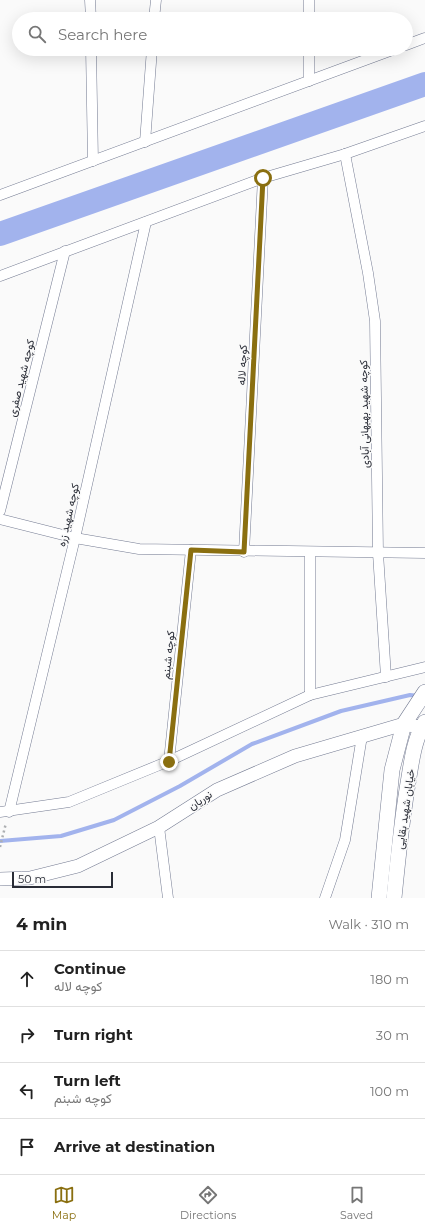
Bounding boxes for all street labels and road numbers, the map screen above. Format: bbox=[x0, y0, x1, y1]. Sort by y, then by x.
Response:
street label: کوچه شهید صفری bbox=[5, 338, 38, 418]
street label: کوچه لاله bbox=[234, 344, 251, 386]
street label: کوچه شهید بهبهانی آبادی bbox=[356, 360, 373, 468]
street label: کوچه شهید زره bbox=[54, 482, 83, 548]
street label: کوچه شبنم bbox=[158, 630, 179, 680]
street label: خیابان شهید بقایی bbox=[392, 768, 418, 850]
street label: نوریان bbox=[185, 787, 215, 813]

